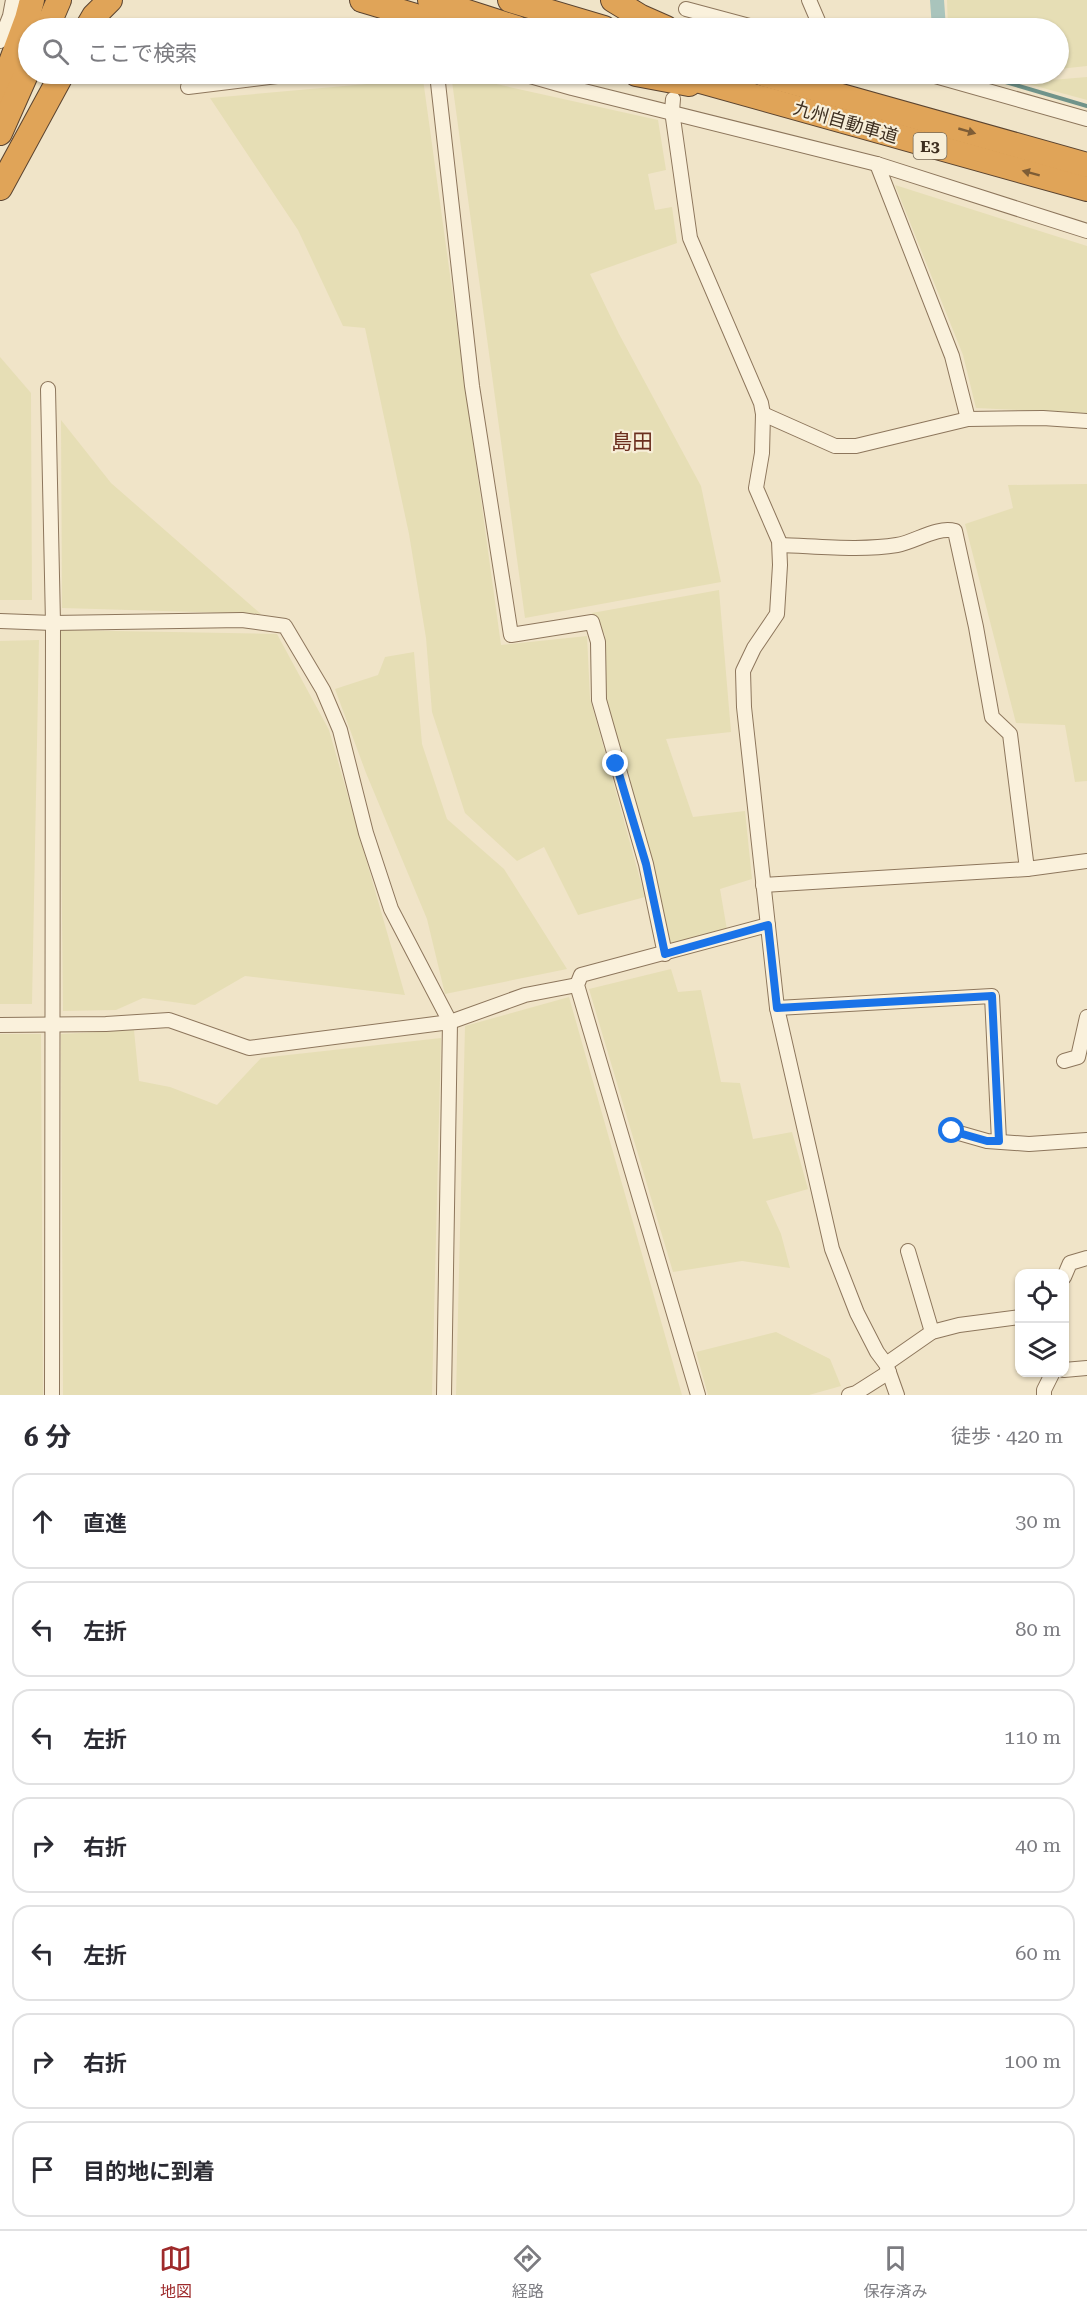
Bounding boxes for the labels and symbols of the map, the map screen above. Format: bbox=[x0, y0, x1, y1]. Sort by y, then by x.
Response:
street label: 九州自動車道 bbox=[791, 97, 901, 147]
one-way arrow bbox=[958, 127, 976, 136]
road number: E3 bbox=[914, 133, 946, 159]
one-way arrow bbox=[1021, 168, 1039, 177]
district label: 島田 bbox=[611, 430, 653, 454]
route end bbox=[602, 750, 628, 776]
route start bbox=[938, 1117, 964, 1143]

